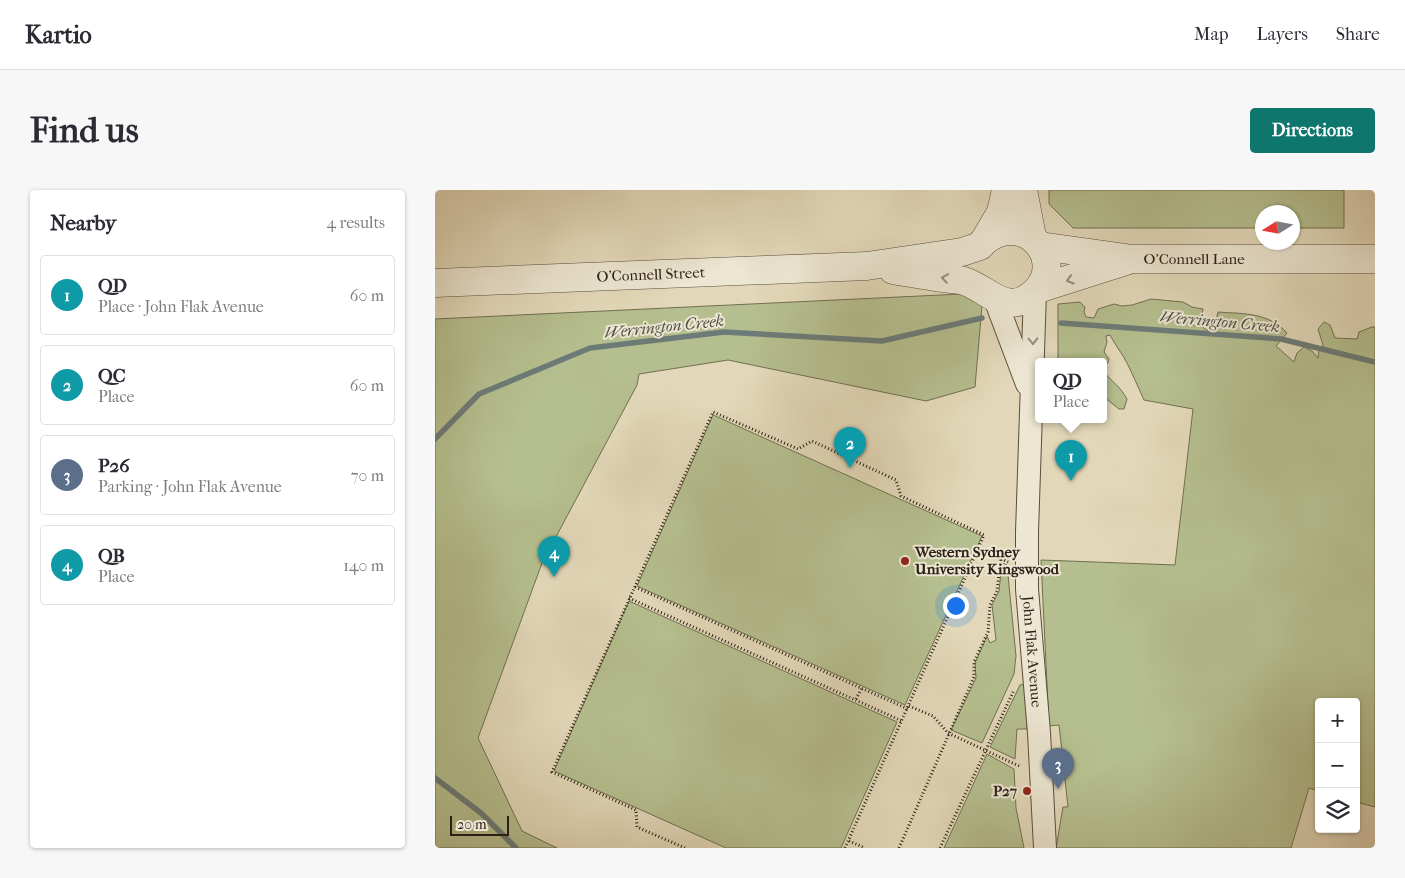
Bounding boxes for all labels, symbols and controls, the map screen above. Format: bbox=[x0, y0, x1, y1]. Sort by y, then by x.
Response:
text: Kartio bbox=[25, 21, 92, 49]
text: Map bbox=[1194, 24, 1228, 45]
text: Layers bbox=[1256, 24, 1308, 45]
text: Share bbox=[1336, 24, 1380, 45]
button: Directions bbox=[1250, 108, 1375, 153]
text: Find us bbox=[30, 110, 139, 151]
north arrow bbox=[1255, 205, 1300, 250]
text: Nearby bbox=[50, 211, 116, 235]
text: 4 results bbox=[327, 213, 385, 232]
street label: O'Connell Lane bbox=[1144, 250, 1245, 268]
street label: O'Connell Street bbox=[596, 263, 706, 286]
one-way arrow bbox=[941, 274, 949, 284]
one-way arrow bbox=[1066, 274, 1074, 284]
text: QD bbox=[98, 275, 127, 297]
text: 1 bbox=[64, 286, 70, 305]
text: 60 m bbox=[350, 286, 384, 305]
text: Place · John Flak Avenue bbox=[98, 297, 264, 316]
water label: Werrington Creek bbox=[1159, 307, 1281, 336]
water label: Werrington Creek bbox=[603, 311, 725, 342]
one-way arrow bbox=[1028, 338, 1038, 345]
popup bbox=[1035, 358, 1107, 423]
text: QC bbox=[98, 365, 125, 387]
text: QD bbox=[1053, 370, 1082, 392]
text: 2 bbox=[63, 376, 71, 395]
text: 60 m bbox=[350, 376, 384, 395]
text: Place bbox=[98, 387, 134, 406]
text: Place bbox=[1053, 392, 1089, 411]
pin: 2 bbox=[834, 427, 866, 468]
pin: 1 bbox=[1055, 440, 1087, 481]
text: P26 bbox=[98, 455, 130, 477]
text: 3 bbox=[64, 466, 70, 485]
text: 70 m bbox=[351, 466, 384, 485]
text: Parking · John Flak Avenue bbox=[98, 477, 282, 496]
pin: 4 bbox=[538, 536, 570, 577]
place label: Western Sydney University Kingswood bbox=[914, 543, 1060, 578]
text: QB bbox=[98, 545, 125, 567]
marker: Western Sydney University Kingswood bbox=[899, 555, 911, 567]
text: 4 bbox=[62, 556, 72, 575]
text: 140 m bbox=[343, 556, 384, 575]
text: Place bbox=[98, 567, 134, 586]
your location bbox=[943, 593, 969, 619]
street label: John Flak Avenue bbox=[1019, 594, 1046, 709]
map controls bbox=[1315, 698, 1360, 833]
button: + bbox=[1315, 698, 1360, 743]
button: − bbox=[1315, 743, 1360, 788]
pin: 3 bbox=[1042, 748, 1074, 789]
place label: P27 bbox=[993, 782, 1018, 800]
marker: P27 bbox=[1021, 785, 1033, 797]
button: layers bbox=[1315, 788, 1360, 833]
scale bar bbox=[450, 813, 509, 836]
text: 20 m bbox=[457, 816, 487, 833]

